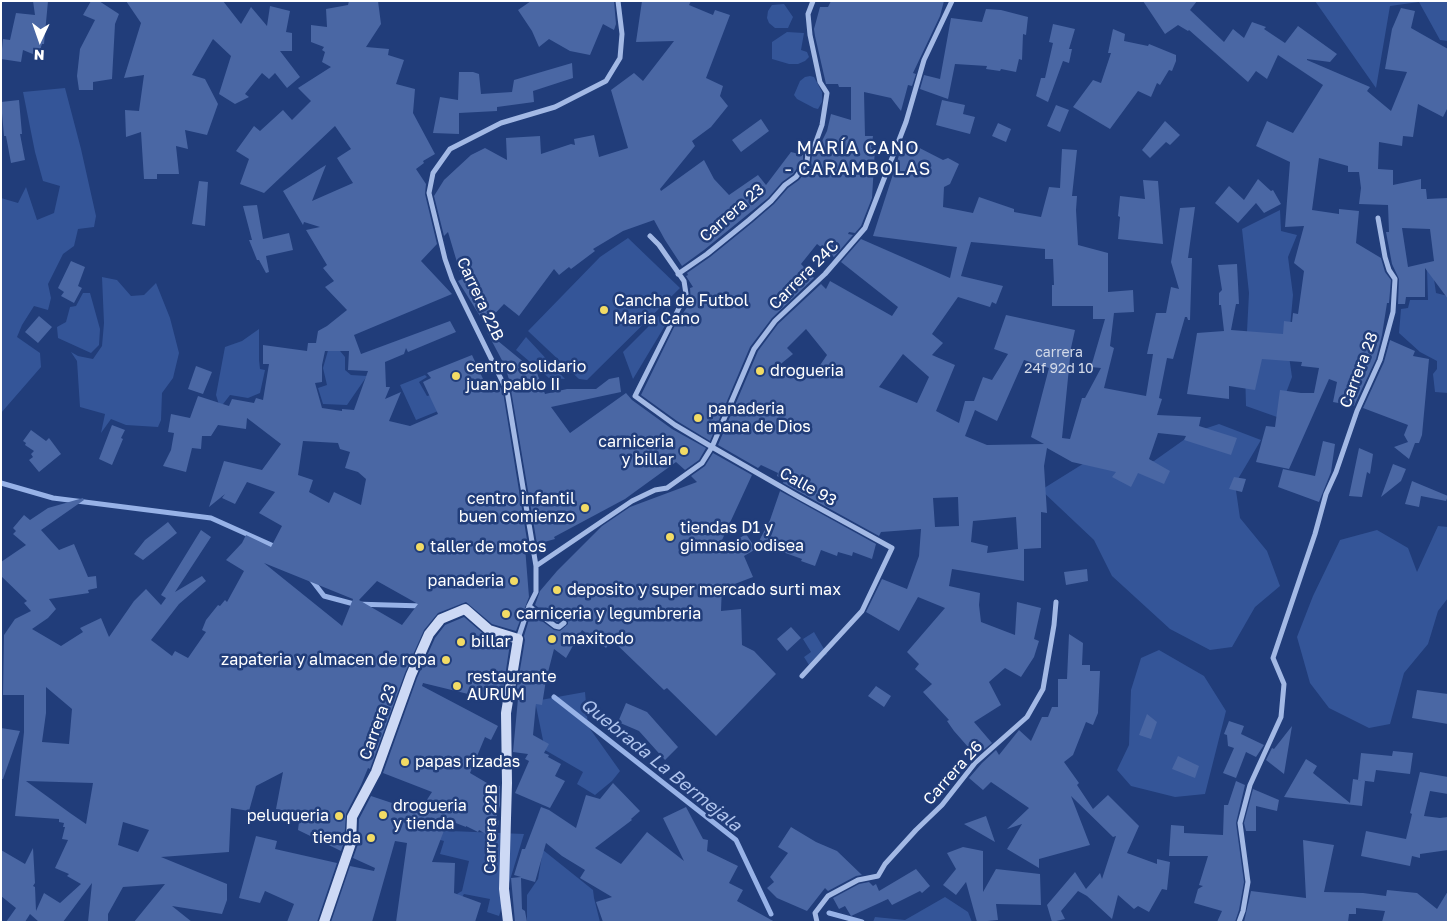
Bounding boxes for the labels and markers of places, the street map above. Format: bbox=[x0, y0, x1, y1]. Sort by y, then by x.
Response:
place label: Cancha de Futbol Maria Cano bbox=[614, 291, 749, 329]
marker: Cancha de Futbol Maria Cano bbox=[598, 304, 610, 316]
place label: centro solidario juan pablo II bbox=[466, 357, 586, 395]
place label: drogueria bbox=[770, 361, 844, 381]
marker: drogueria bbox=[754, 365, 766, 377]
marker: centro solidario juan pablo II bbox=[450, 370, 462, 382]
place label: panaderia mana de Dios bbox=[708, 399, 811, 437]
marker: panaderia mana de Dios bbox=[692, 412, 704, 424]
place label: carniceria y billar bbox=[598, 432, 674, 470]
marker: carniceria y billar bbox=[678, 445, 690, 457]
place label: centro infantil buen comienzo bbox=[459, 489, 575, 527]
marker: centro infantil buen comienzo bbox=[579, 502, 591, 514]
place label: tiendas D1 y gimnasio odisea bbox=[680, 518, 804, 556]
marker: tiendas D1 y gimnasio odisea bbox=[664, 531, 676, 543]
place label: taller de motos bbox=[430, 537, 546, 557]
marker: taller de motos bbox=[414, 541, 426, 553]
place label: panaderia bbox=[428, 571, 504, 591]
marker: panaderia bbox=[508, 575, 520, 587]
place label: deposito y super mercado surti max bbox=[567, 580, 841, 600]
marker: deposito y super mercado surti max bbox=[551, 584, 563, 596]
place label: carniceria y legumbreria bbox=[516, 604, 701, 624]
marker: carniceria y legumbreria bbox=[500, 608, 512, 620]
place label: maxitodo bbox=[562, 629, 634, 649]
place label: billar bbox=[471, 632, 511, 652]
marker: maxitodo bbox=[546, 633, 558, 645]
marker: billar bbox=[455, 636, 467, 648]
place label: zapateria y almacen de ropa bbox=[221, 650, 436, 670]
marker: zapateria y almacen de ropa bbox=[440, 654, 452, 666]
place label: restaurante AURUM bbox=[467, 667, 556, 705]
marker: restaurante AURUM bbox=[451, 680, 463, 692]
place label: papas rizadas bbox=[415, 752, 520, 772]
marker: papas rizadas bbox=[399, 756, 411, 768]
place label: drogueria y tienda bbox=[393, 796, 467, 834]
place label: peluqueria bbox=[247, 806, 329, 826]
marker: drogueria y tienda bbox=[377, 809, 389, 821]
marker: peluqueria bbox=[333, 810, 345, 822]
place label: tienda bbox=[312, 828, 361, 848]
marker: tienda bbox=[365, 832, 377, 844]

